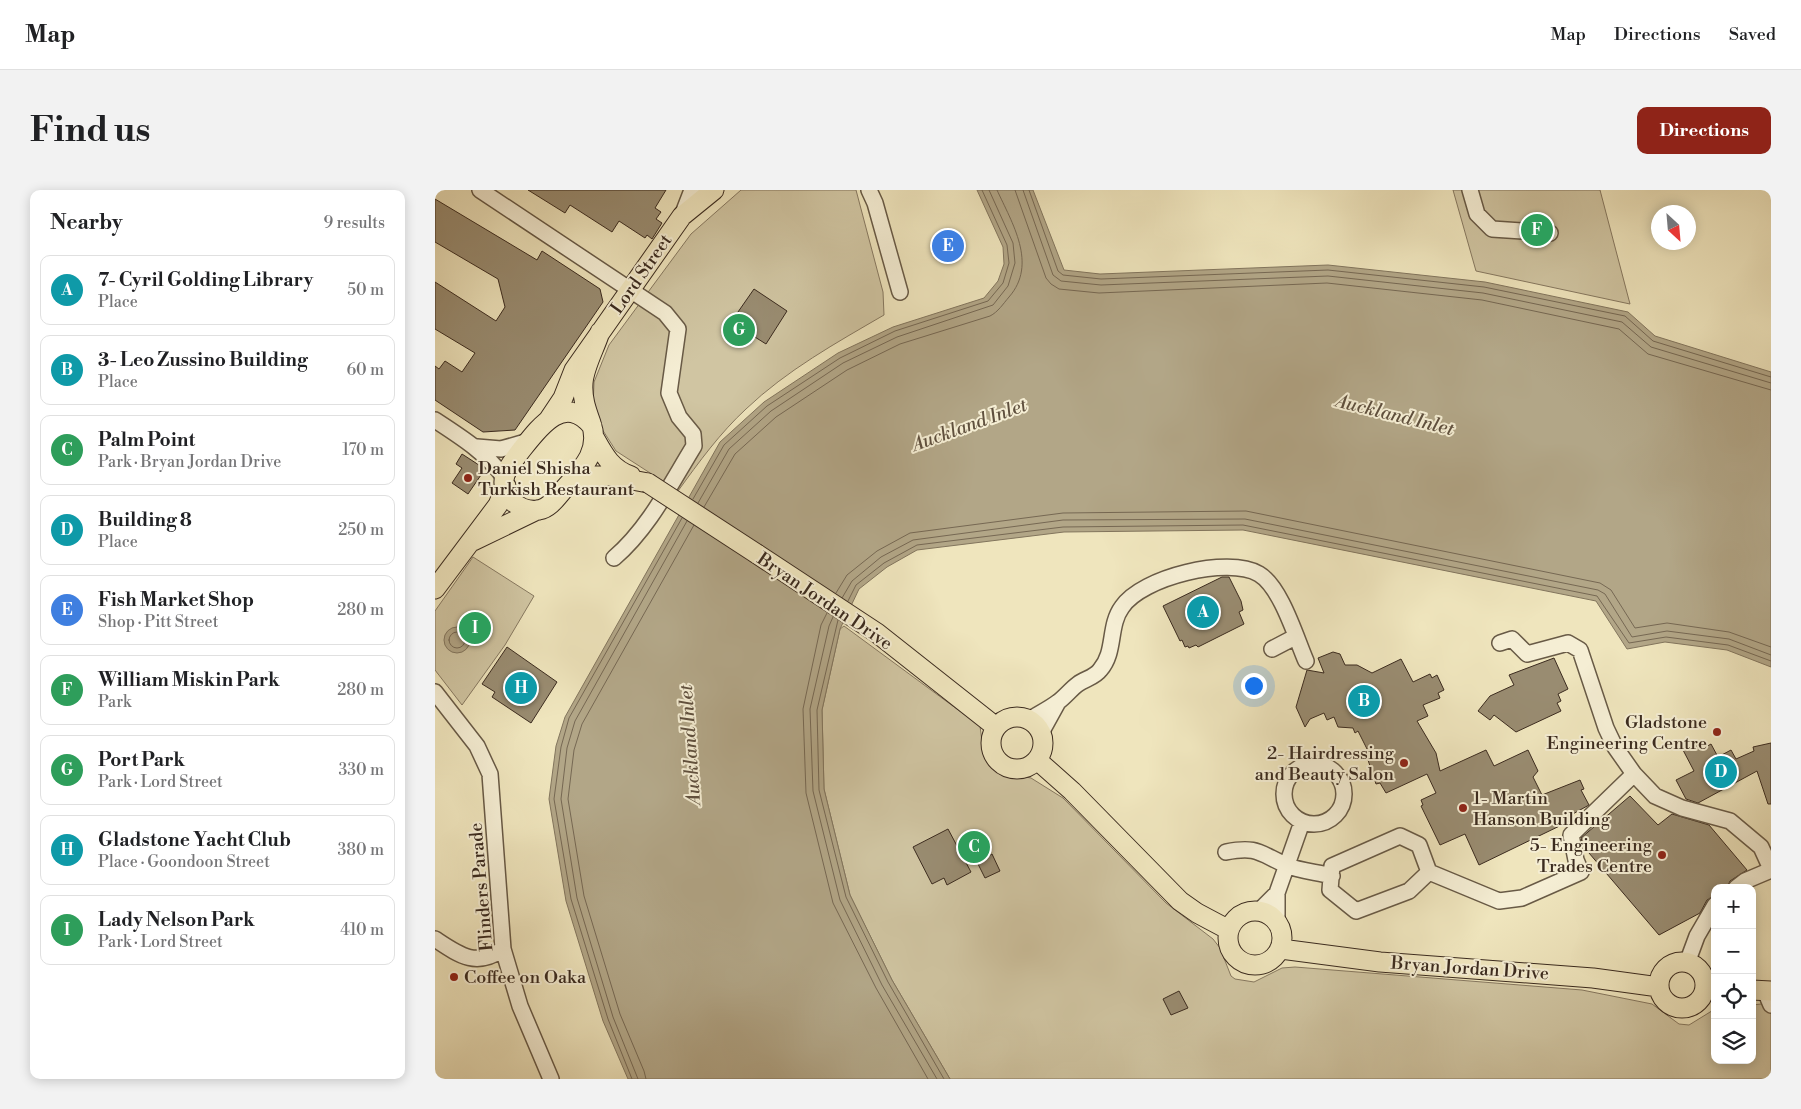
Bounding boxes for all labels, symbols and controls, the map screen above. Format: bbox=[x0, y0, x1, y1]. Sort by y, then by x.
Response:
text: Map bbox=[25, 20, 75, 50]
text: Map bbox=[1550, 23, 1586, 46]
text: Directions bbox=[1614, 23, 1701, 46]
text: Saved bbox=[1729, 23, 1776, 46]
button: Directions bbox=[1637, 107, 1771, 154]
text: Find us bbox=[30, 109, 150, 152]
north arrow bbox=[1651, 205, 1696, 250]
text: Nearby bbox=[50, 210, 123, 236]
pin: F bbox=[1521, 211, 1553, 249]
text: 9 results bbox=[324, 213, 385, 233]
pin: E bbox=[932, 227, 964, 265]
street label: Lord Street bbox=[605, 229, 678, 319]
text: 7- Cyril Golding Library bbox=[98, 268, 313, 292]
text: A bbox=[61, 280, 73, 300]
text: 50 m bbox=[347, 280, 384, 300]
text: Place bbox=[98, 292, 138, 312]
pin: G bbox=[723, 311, 755, 349]
text: 3- Leo Zussino Building bbox=[98, 348, 308, 372]
text: B bbox=[61, 360, 73, 380]
text: 60 m bbox=[346, 360, 384, 380]
text: Place bbox=[98, 372, 138, 392]
water label: Auckland Inlet bbox=[1331, 388, 1457, 441]
water label: Auckland Inlet bbox=[907, 393, 1031, 458]
text: Palm Point bbox=[98, 428, 195, 452]
text: C bbox=[61, 440, 73, 460]
text: 170 m bbox=[342, 440, 384, 460]
text: Park · Bryan Jordan Drive bbox=[98, 452, 281, 472]
place label: Daniel Shisha Turkish Restaurant bbox=[478, 457, 635, 501]
marker: Daniel Shisha Turkish Restaurant bbox=[462, 472, 474, 484]
text: Building 8 bbox=[98, 508, 192, 532]
text: D bbox=[61, 520, 73, 540]
text: 250 m bbox=[338, 520, 384, 540]
text: Place bbox=[98, 532, 138, 552]
street label: Bryan Jordan Drive bbox=[752, 547, 897, 655]
text: Fish Market Shop bbox=[98, 588, 254, 612]
pin: A bbox=[1187, 593, 1219, 631]
text: E bbox=[61, 600, 73, 620]
text: 280 m bbox=[337, 600, 384, 620]
pin: I bbox=[459, 609, 491, 647]
text: Shop · Pitt Street bbox=[98, 612, 218, 632]
text: William Miskin Park bbox=[98, 668, 280, 692]
pin: H bbox=[505, 669, 537, 707]
your location bbox=[1241, 673, 1267, 699]
text: F bbox=[61, 680, 73, 700]
text: 280 m bbox=[337, 680, 384, 700]
pin: B bbox=[1348, 682, 1380, 720]
water label: Auckland Inlet bbox=[674, 683, 706, 808]
text: Park bbox=[98, 692, 131, 712]
place label: Gladstone Engineering Centre bbox=[1547, 711, 1707, 755]
marker: Gladstone Engineering Centre bbox=[1711, 726, 1723, 738]
place label: 2- Hairdressing and Beauty Salon bbox=[1255, 742, 1395, 786]
text: Port Park bbox=[98, 748, 185, 772]
pin: D bbox=[1705, 753, 1737, 791]
marker: 2- Hairdressing and Beauty Salon bbox=[1398, 757, 1410, 769]
text: G bbox=[61, 760, 73, 780]
text: 330 m bbox=[338, 760, 384, 780]
text: Park · Lord Street bbox=[98, 772, 223, 792]
place label: 1- Martin Hanson Building bbox=[1473, 787, 1611, 831]
marker: 1- Martin Hanson Building bbox=[1457, 802, 1469, 814]
street label: Flinders Parade bbox=[464, 822, 499, 952]
text: Gladstone Yacht Club bbox=[98, 828, 291, 852]
pin: C bbox=[958, 828, 990, 866]
place label: 5- Engineering Trades Centre bbox=[1530, 834, 1653, 878]
text: H bbox=[60, 840, 74, 860]
text: 380 m bbox=[337, 840, 384, 860]
marker: 5- Engineering Trades Centre bbox=[1656, 849, 1668, 861]
text: Place · Goondoon Street bbox=[98, 852, 270, 872]
map controls bbox=[1711, 884, 1756, 1064]
button: + bbox=[1711, 884, 1756, 929]
text: Lady Nelson Park bbox=[98, 908, 255, 932]
text: I bbox=[64, 920, 70, 940]
text: 410 m bbox=[340, 920, 384, 940]
button: − bbox=[1711, 929, 1756, 974]
text: Park · Lord Street bbox=[98, 932, 223, 952]
street label: Bryan Jordan Drive bbox=[1389, 951, 1550, 985]
place label: Coffee on Oaka bbox=[464, 966, 587, 989]
marker: Coffee on Oaka bbox=[448, 971, 460, 983]
button: locate bbox=[1711, 974, 1756, 1019]
button: layers bbox=[1711, 1019, 1756, 1064]

